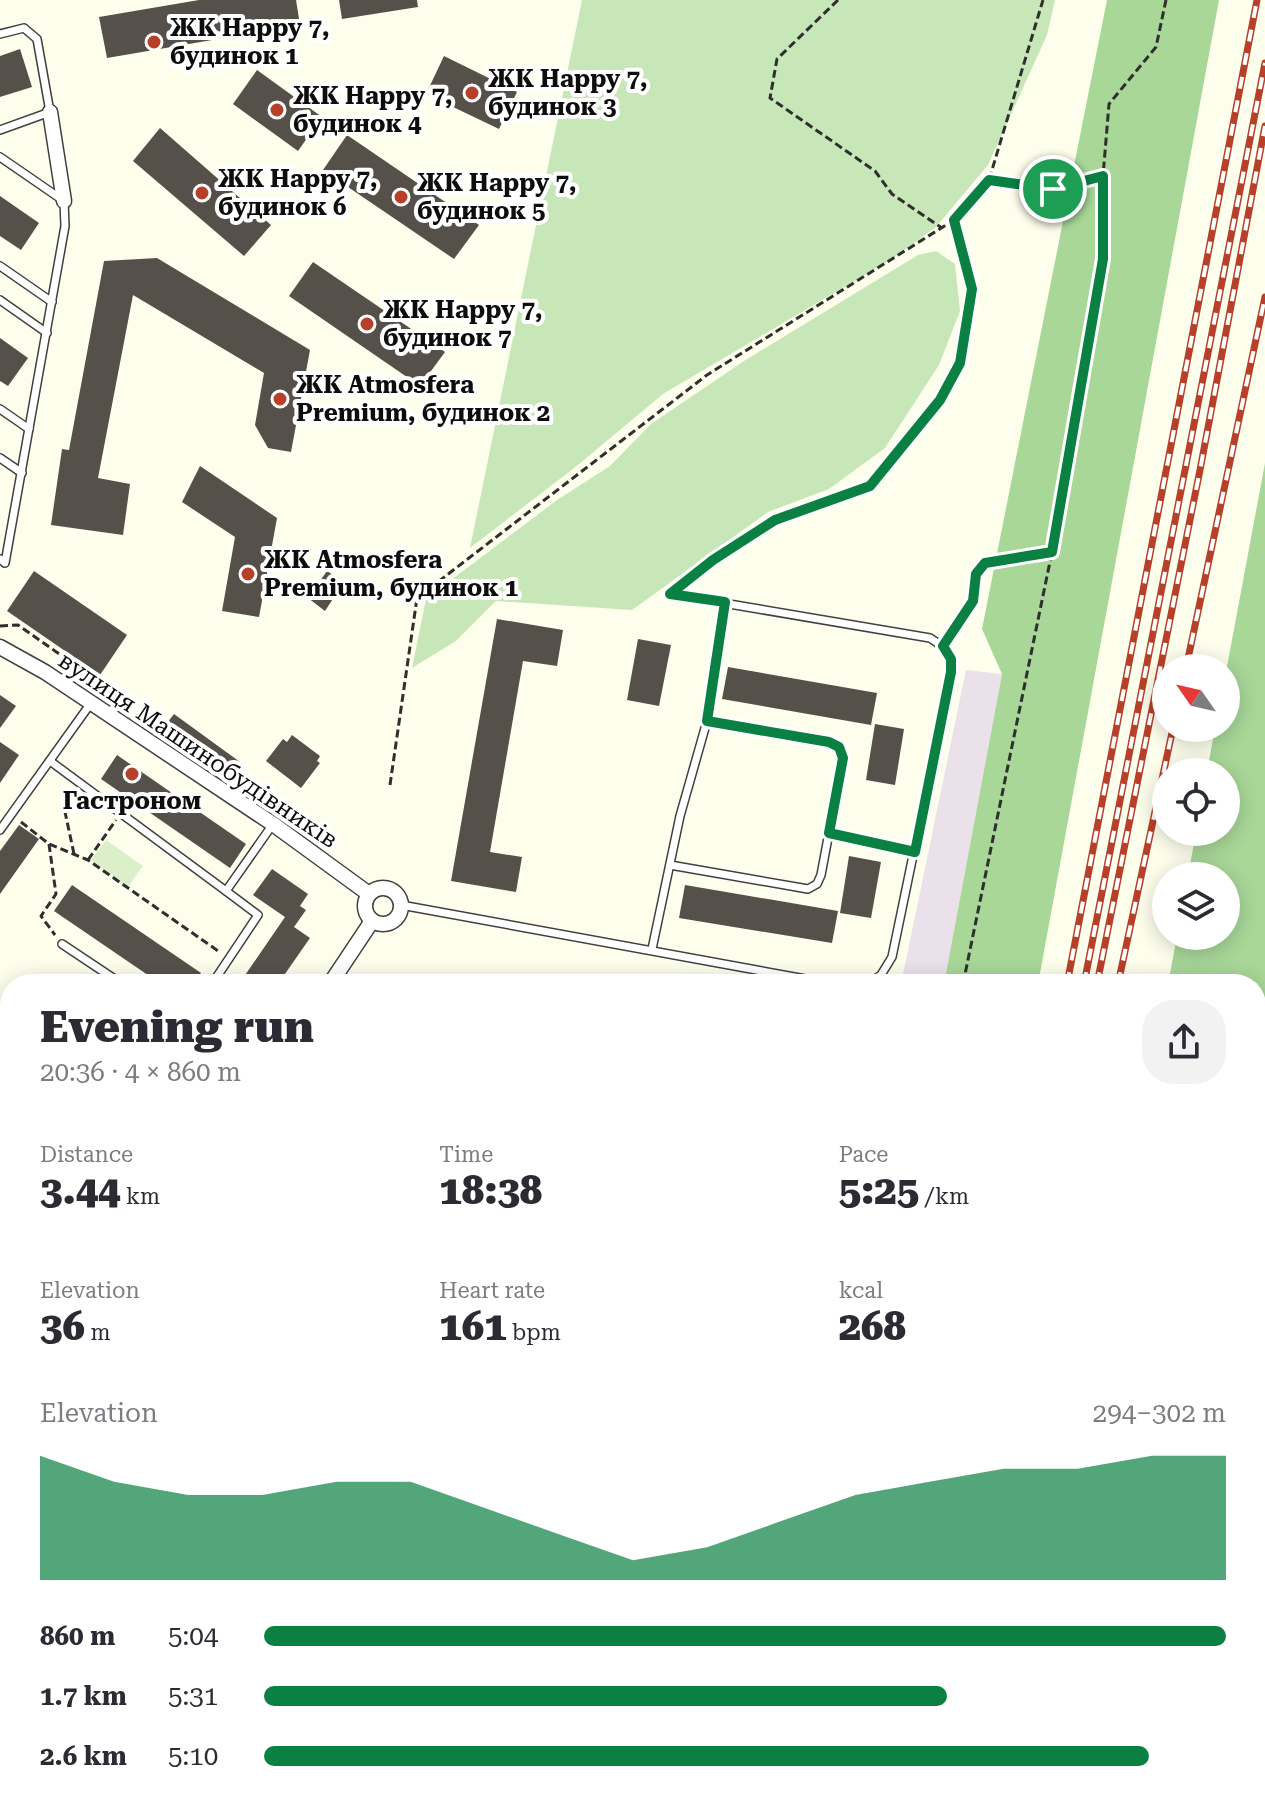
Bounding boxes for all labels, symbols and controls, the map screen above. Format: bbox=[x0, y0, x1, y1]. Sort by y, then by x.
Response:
place label: ЖК Happy 7, будинок 1 bbox=[170, 14, 330, 70]
marker: ЖК Happy 7, будинок 1 bbox=[145, 33, 163, 51]
place label: ЖК Happy 7, будинок 3 bbox=[488, 65, 648, 121]
place label: ЖК Happy 7, будинок 4 bbox=[293, 82, 453, 138]
marker: ЖК Happy 7, будинок 3 bbox=[463, 84, 481, 102]
marker: ЖК Happy 7, будинок 4 bbox=[268, 101, 286, 119]
pin bbox=[1019, 155, 1087, 223]
place label: ЖК Happy 7, будинок 6 bbox=[218, 165, 378, 221]
icon: arrive bbox=[1031, 167, 1075, 211]
place label: ЖК Happy 7, будинок 5 bbox=[417, 169, 577, 225]
marker: ЖК Happy 7, будинок 6 bbox=[193, 184, 211, 202]
marker: ЖК Happy 7, будинок 5 bbox=[392, 188, 410, 206]
place label: ЖК Happy 7, будинок 7 bbox=[383, 296, 543, 352]
marker: ЖК Happy 7, будинок 7 bbox=[358, 315, 376, 333]
place label: ЖК Atmosfera Premium, будинок 2 bbox=[296, 371, 550, 427]
marker: ЖК Atmosfera Premium, будинок 2 bbox=[271, 390, 289, 408]
place label: ЖК Atmosfera Premium, будинок 1 bbox=[264, 546, 518, 602]
marker: ЖК Atmosfera Premium, будинок 1 bbox=[239, 565, 257, 583]
street label: вулиця Машинобудівників bbox=[53, 646, 343, 854]
north arrow bbox=[1152, 654, 1240, 742]
map controls bbox=[1152, 654, 1240, 950]
button: locate bbox=[1152, 758, 1240, 846]
marker: Гастроном bbox=[123, 765, 141, 783]
place label: Гастроном bbox=[63, 787, 201, 815]
button: layers bbox=[1152, 862, 1240, 950]
button: share bbox=[1142, 1000, 1226, 1084]
text: Evening run bbox=[40, 1001, 314, 1053]
text: 20:36 · 4 × 860 m bbox=[40, 1057, 241, 1087]
text: Distance bbox=[40, 1142, 133, 1167]
text: Time bbox=[439, 1142, 493, 1167]
text: Pace bbox=[839, 1142, 888, 1167]
text: 3.44 bbox=[40, 1167, 121, 1214]
text: 18:38 bbox=[439, 1167, 542, 1214]
text: 5:25 bbox=[839, 1167, 919, 1214]
text: km bbox=[121, 1184, 160, 1209]
text: /km bbox=[919, 1184, 969, 1209]
text: Elevation bbox=[40, 1278, 140, 1303]
text: Heart rate bbox=[439, 1278, 545, 1303]
text: kcal bbox=[839, 1278, 883, 1303]
text: 36 bbox=[40, 1303, 85, 1350]
text: 161 bbox=[439, 1303, 507, 1350]
text: 268 bbox=[839, 1303, 906, 1350]
text: m bbox=[85, 1320, 110, 1345]
text: bpm bbox=[507, 1320, 561, 1345]
text: Elevation bbox=[40, 1398, 158, 1428]
text: 294–302 m bbox=[1093, 1398, 1226, 1428]
text: 860 m bbox=[40, 1621, 115, 1651]
text: 5:04 bbox=[168, 1621, 218, 1651]
text: 1.7 km bbox=[40, 1681, 127, 1711]
text: 5:31 bbox=[168, 1681, 218, 1711]
text: 2.6 km bbox=[40, 1741, 127, 1771]
text: 5:10 bbox=[168, 1741, 218, 1771]

